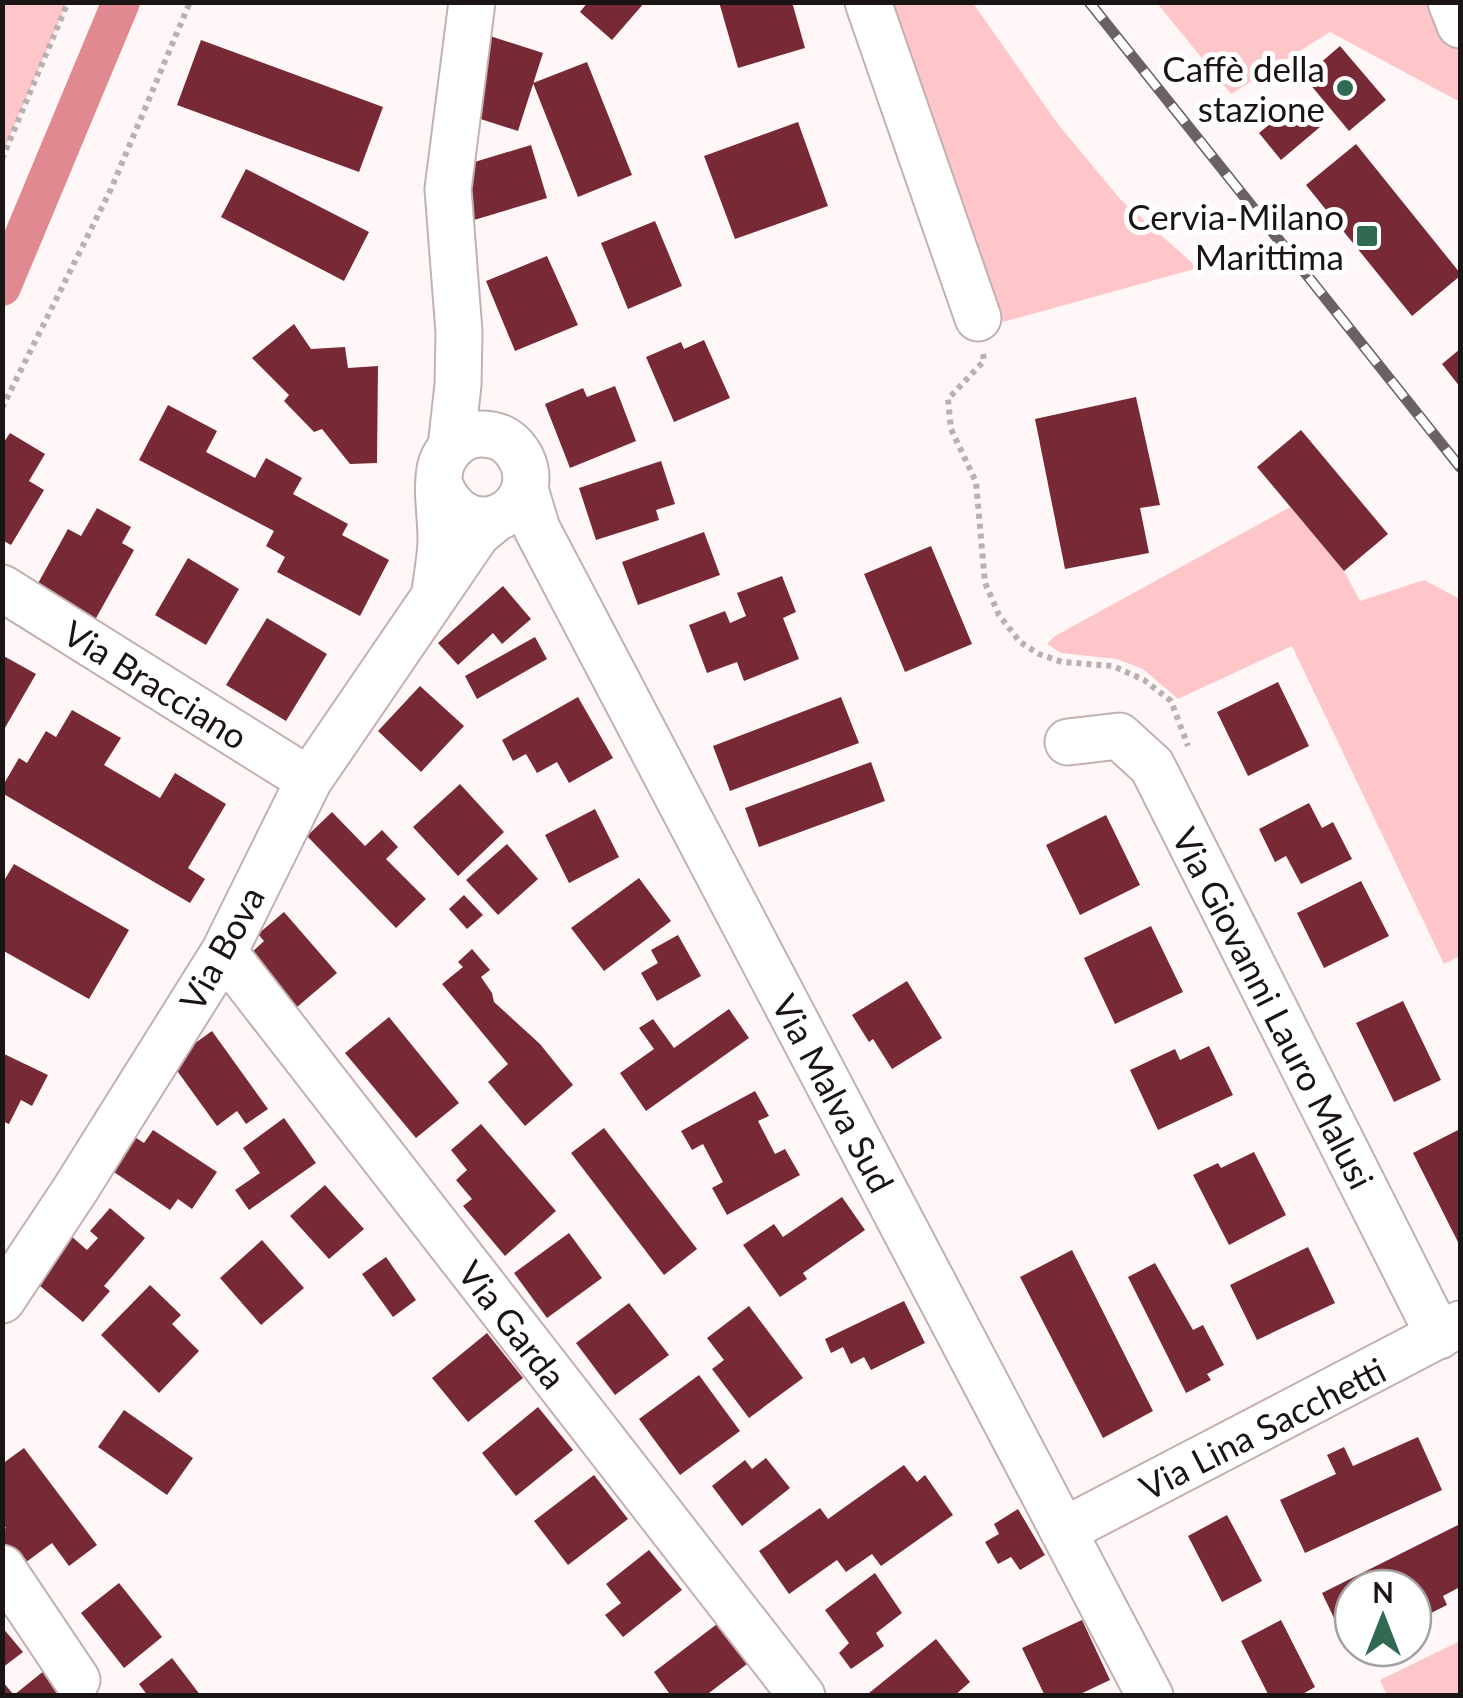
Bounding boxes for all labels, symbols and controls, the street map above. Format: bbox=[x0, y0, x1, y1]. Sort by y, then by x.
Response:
place label: Caffè della stazione bbox=[1162, 47, 1325, 129]
marker: Caffè della stazione bbox=[1334, 77, 1356, 99]
place label: Cervia-Milano Marittima bbox=[1127, 195, 1344, 277]
marker: Cervia-Milano Marittima bbox=[1354, 223, 1380, 249]
street label: Via Bracciano bbox=[56, 611, 256, 757]
street label: Via Giovanni Lauro Malusi bbox=[1165, 820, 1383, 1196]
street label: Via Bova bbox=[170, 879, 272, 1017]
street label: Via Malva Sud bbox=[764, 987, 904, 1199]
street label: Via Garda bbox=[450, 1252, 576, 1396]
street label: Via Lina Sacchetti bbox=[1132, 1348, 1392, 1508]
north arrow bbox=[1333, 1568, 1433, 1668]
text: N bbox=[1372, 1575, 1394, 1609]

